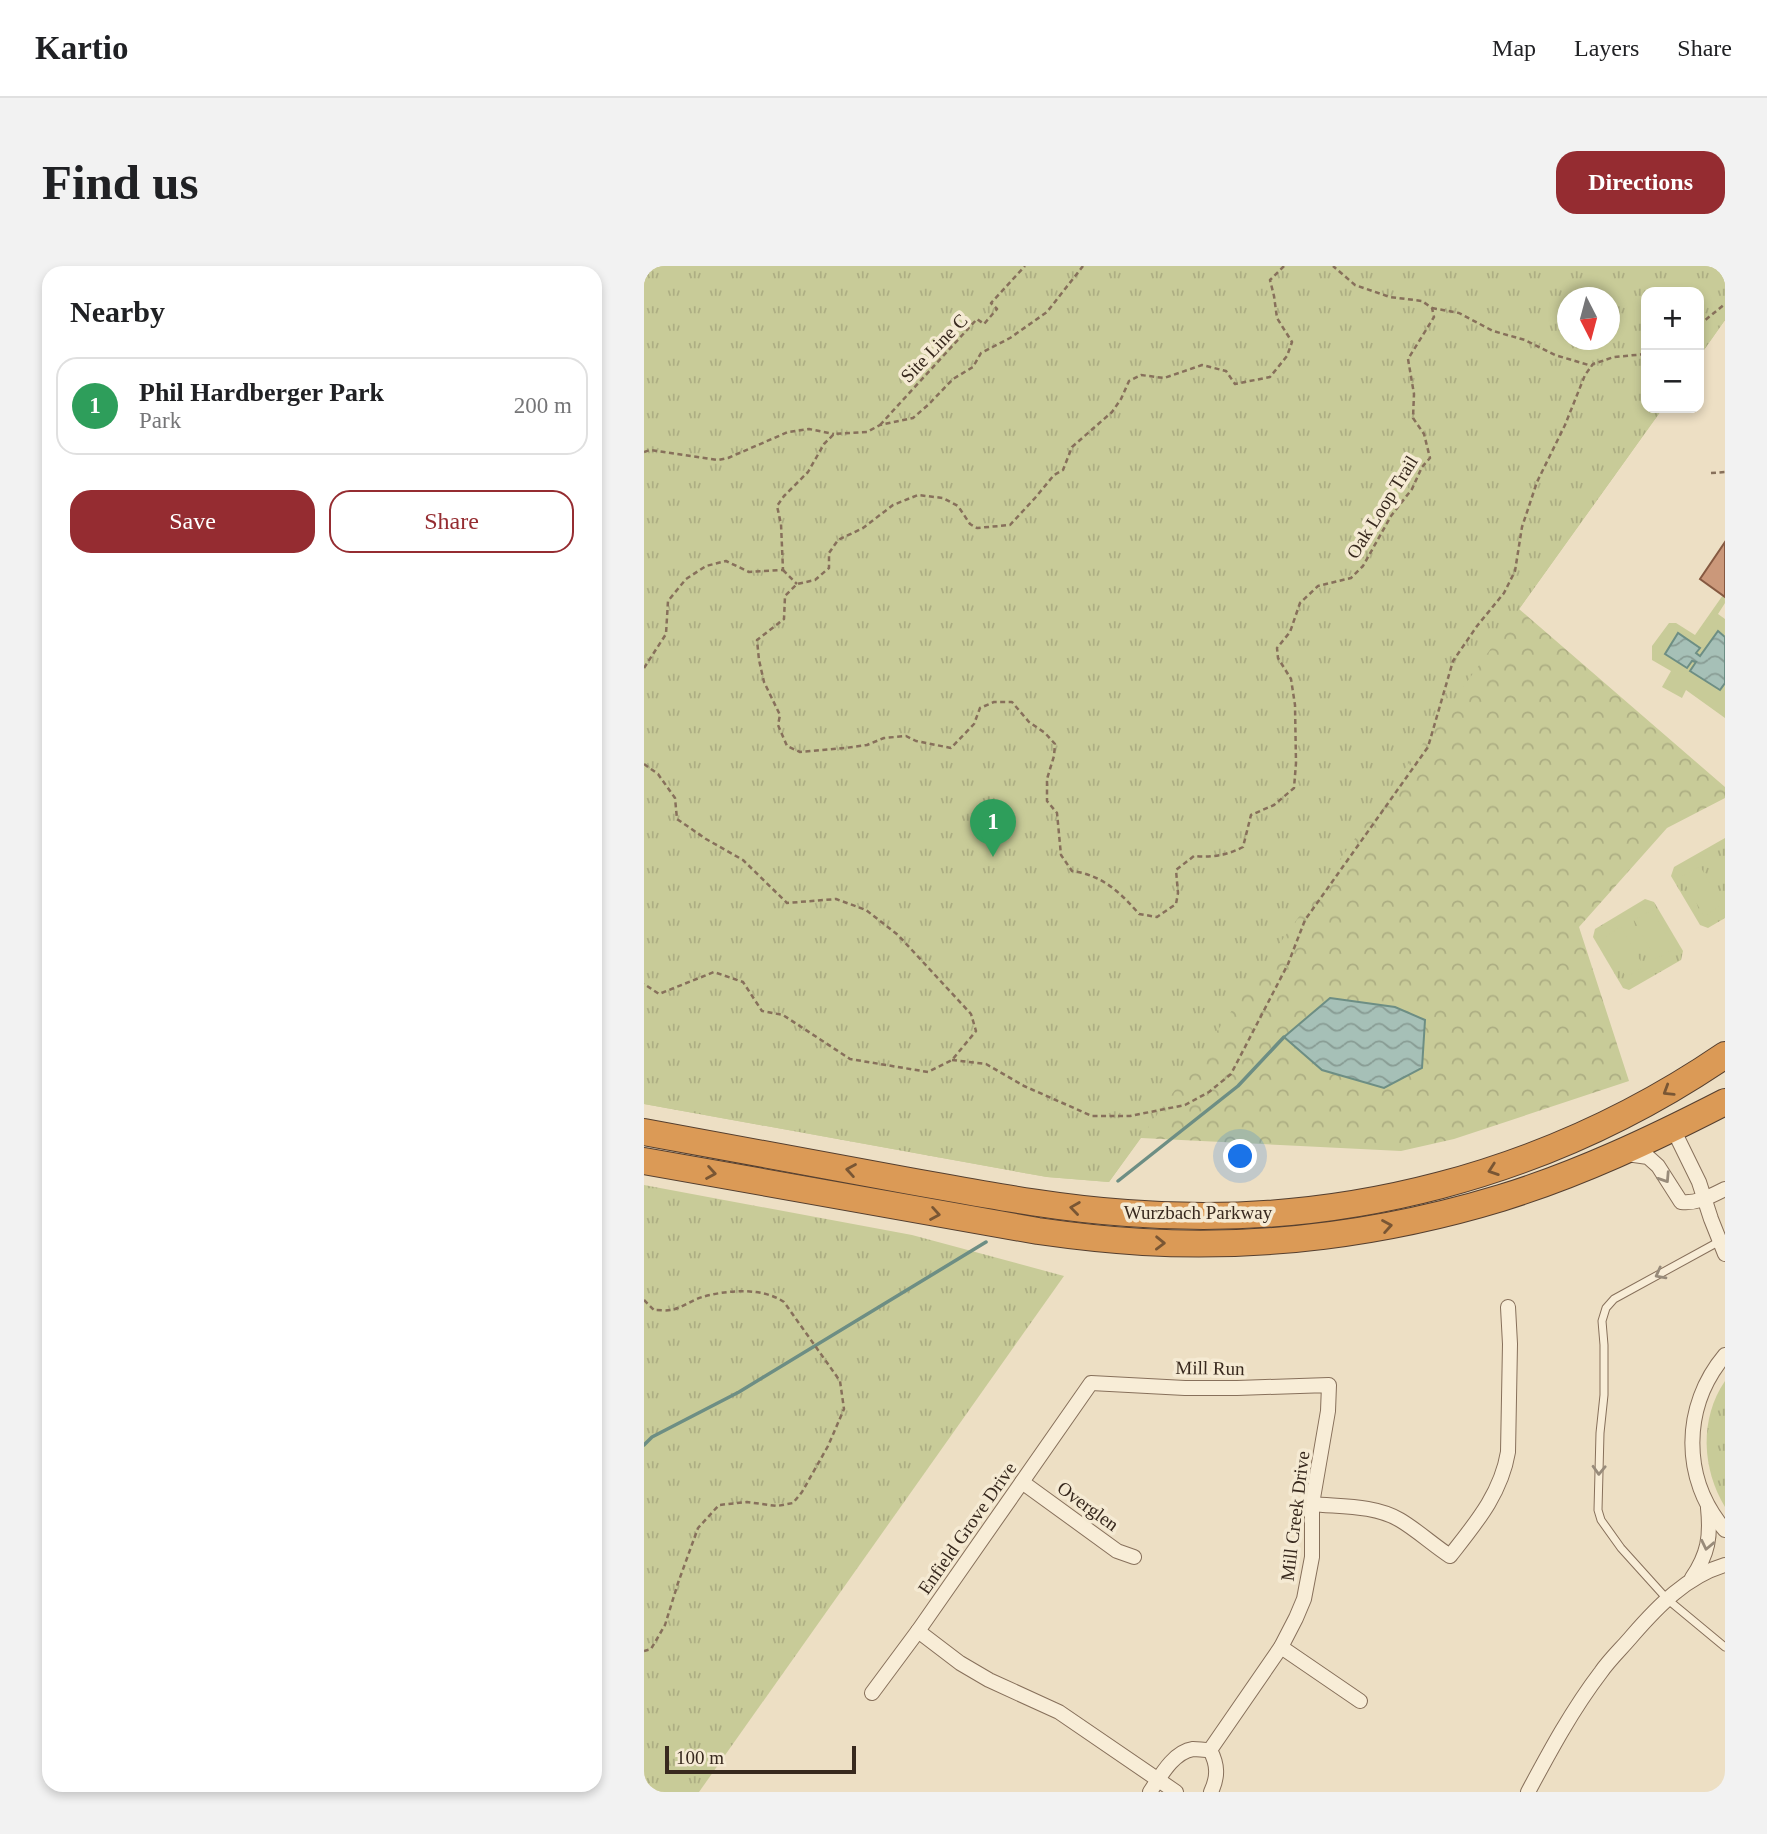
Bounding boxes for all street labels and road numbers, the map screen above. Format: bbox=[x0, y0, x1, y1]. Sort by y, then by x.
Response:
street label: Site Line C bbox=[896, 310, 972, 386]
street label: Oak Loop Trail bbox=[1342, 452, 1422, 562]
street label: Wurzbach Parkway bbox=[1124, 1202, 1273, 1223]
street label: Mill Run bbox=[1175, 1357, 1245, 1379]
street label: Mill Creek Drive bbox=[1277, 1450, 1313, 1582]
street label: Enfield Grove Drive bbox=[914, 1458, 1020, 1598]
street label: Overglen bbox=[1053, 1477, 1123, 1535]

